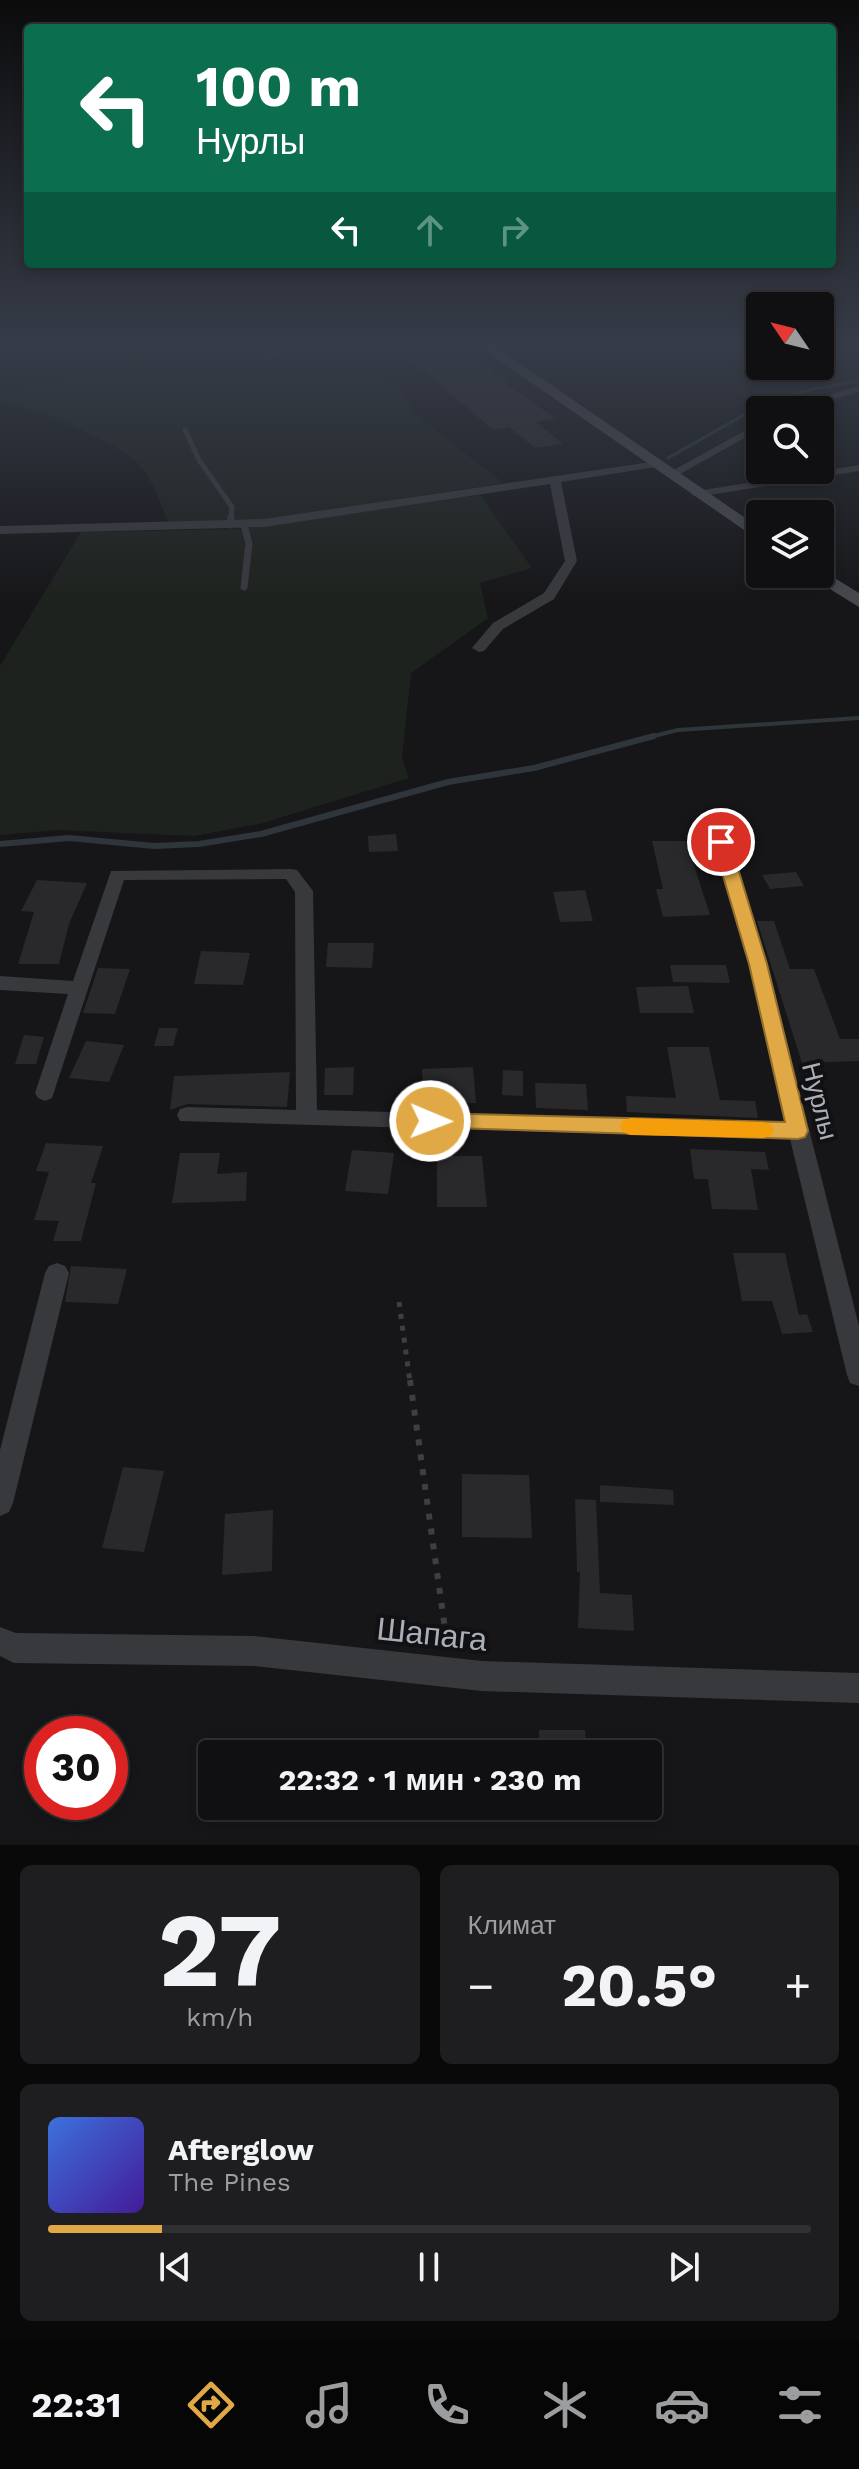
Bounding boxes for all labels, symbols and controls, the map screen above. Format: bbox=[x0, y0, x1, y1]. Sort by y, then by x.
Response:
text: 100 m bbox=[196, 54, 361, 120]
icon: left bbox=[64, 56, 168, 160]
text: Нурлы bbox=[196, 121, 305, 163]
icon: left bbox=[324, 208, 368, 252]
icon: ahead bbox=[408, 208, 452, 252]
icon: right bbox=[492, 208, 536, 252]
north arrow bbox=[746, 292, 834, 380]
map controls bbox=[746, 292, 834, 588]
button: search bbox=[746, 396, 834, 484]
button: layers bbox=[746, 500, 834, 588]
pin bbox=[687, 808, 755, 876]
icon: arrive bbox=[699, 820, 743, 864]
street label: Нурлы bbox=[796, 1059, 844, 1143]
position arrow bbox=[388, 1079, 472, 1163]
street label: Шапага bbox=[375, 1609, 489, 1659]
speed limit sign: 30 bbox=[24, 1716, 128, 1820]
text: 22:32 · 1 мин · 230 m bbox=[278, 1762, 582, 1797]
text: 27 bbox=[158, 1889, 281, 2011]
text: Климат bbox=[468, 1910, 556, 1940]
text: 20.5° bbox=[561, 1950, 717, 2021]
text: − bbox=[468, 1960, 494, 2012]
text: + bbox=[784, 1960, 811, 2012]
text: km/h bbox=[186, 2002, 253, 2032]
text: Afterglow bbox=[168, 2132, 314, 2167]
text: The Pines bbox=[168, 2167, 291, 2197]
icon: previous bbox=[153, 2245, 197, 2289]
icon: pause bbox=[407, 2245, 451, 2289]
icon: next bbox=[662, 2245, 706, 2289]
icon: directions bbox=[183, 2377, 239, 2433]
icon: music bbox=[301, 2377, 357, 2433]
icon: phone bbox=[419, 2377, 475, 2433]
icon: climate bbox=[537, 2377, 593, 2433]
icon: car bbox=[654, 2377, 710, 2433]
icon: filters bbox=[772, 2377, 828, 2433]
text: 22:31 bbox=[31, 2384, 122, 2426]

